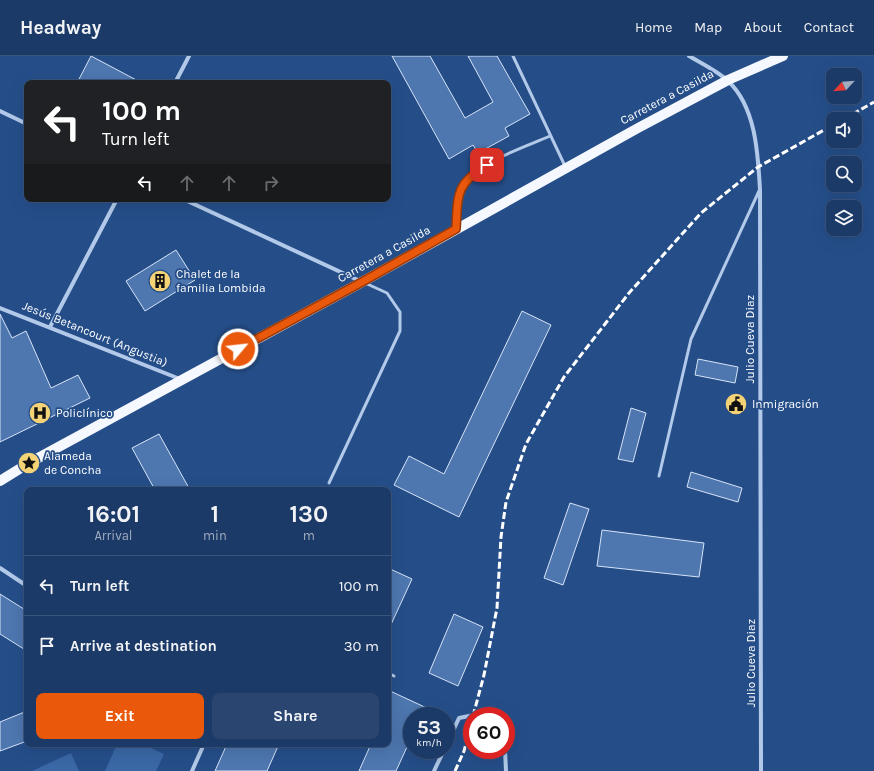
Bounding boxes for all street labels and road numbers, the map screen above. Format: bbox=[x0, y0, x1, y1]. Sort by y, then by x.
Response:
street label: Carretera a Casilda bbox=[618, 66, 716, 128]
street label: Carretera a Casilda bbox=[335, 223, 433, 285]
street label: Julio Cueva Diaz bbox=[743, 294, 757, 383]
street label: Jesús Betancourt (Angustia) bbox=[20, 298, 170, 370]
street label: Julio Cueva Diaz bbox=[744, 618, 758, 707]

